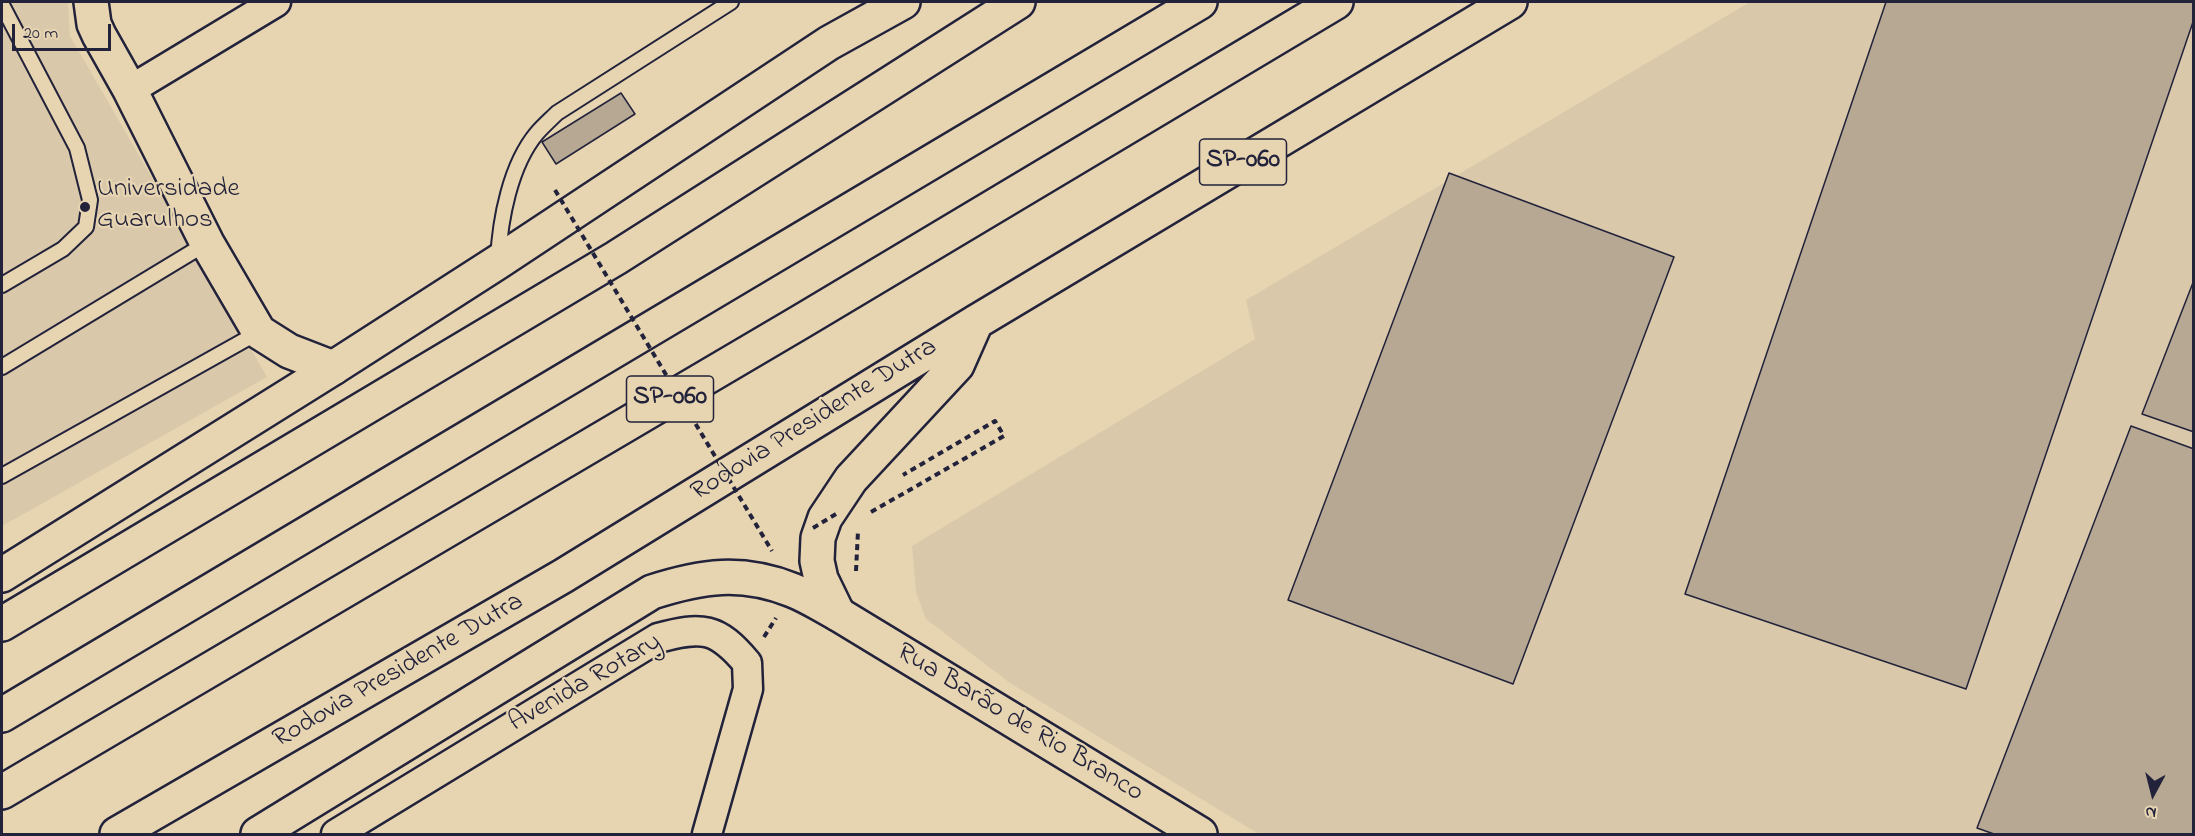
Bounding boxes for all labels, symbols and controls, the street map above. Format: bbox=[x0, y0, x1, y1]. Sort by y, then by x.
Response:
scale bar bbox=[15, 12, 114, 50]
text: 20 m bbox=[23, 21, 58, 47]
road number: SP-060 bbox=[1200, 139, 1286, 185]
place label: Universidade Guarulhos bbox=[97, 175, 240, 238]
marker: Universidade Guarulhos bbox=[78, 200, 92, 214]
street label: Rodovia Presidente Dutra bbox=[686, 332, 944, 510]
road number: SP-060 bbox=[626, 376, 714, 422]
street label: Rodovia Presidente Dutra bbox=[268, 587, 530, 757]
street label: Avenida Rotary bbox=[504, 627, 668, 741]
street label: Rua Barão de Rio Branco bbox=[890, 637, 1148, 811]
north arrow bbox=[2123, 764, 2183, 824]
text: N bbox=[2144, 799, 2158, 824]

